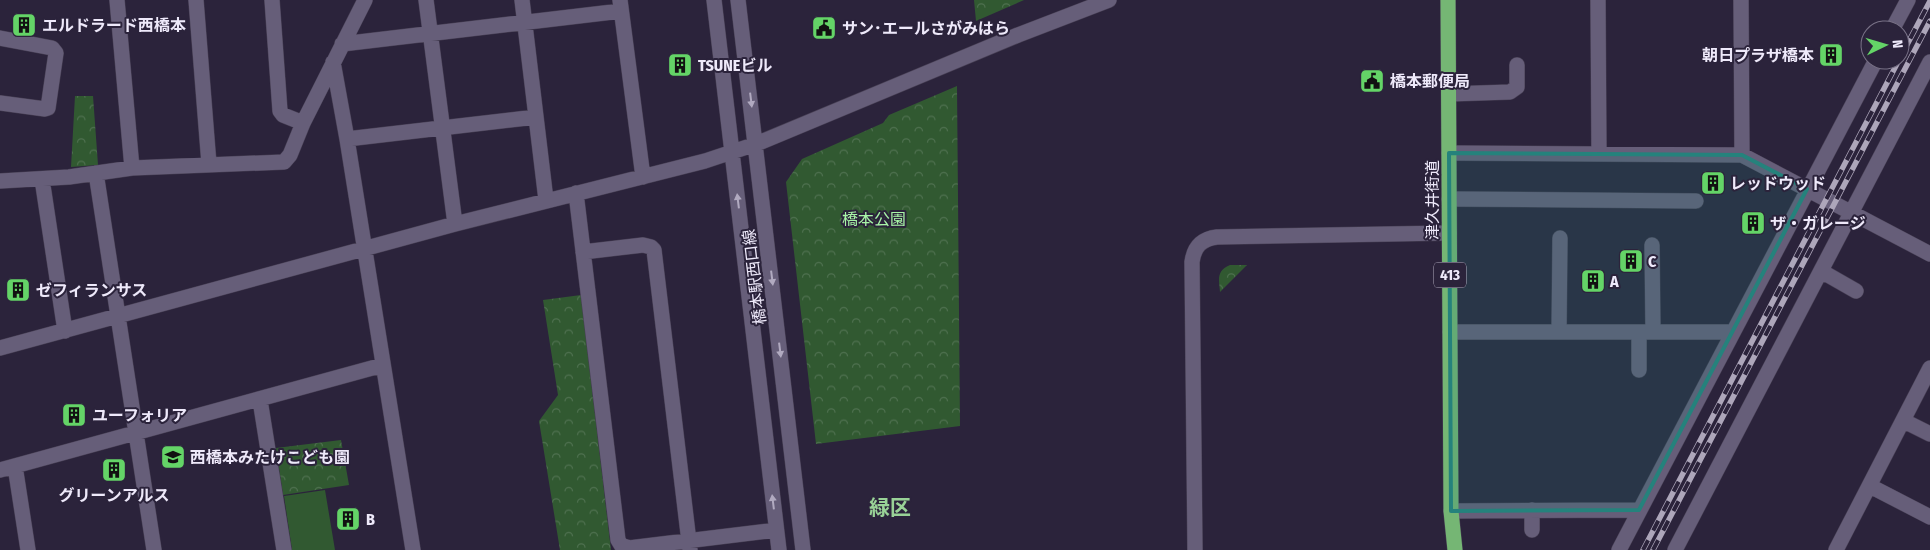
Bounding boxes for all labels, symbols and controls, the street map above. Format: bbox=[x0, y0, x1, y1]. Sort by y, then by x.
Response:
building icon: エルドラード西橋本 bbox=[11, 12, 37, 38]
public building icon: サン･エールさがみはら bbox=[811, 15, 837, 41]
place label: エルドラード西橋本 bbox=[42, 16, 186, 35]
place label: サン･エールさがみはら bbox=[842, 19, 1010, 38]
north arrow bbox=[1860, 20, 1910, 70]
text: N bbox=[1889, 39, 1906, 49]
building icon: 朝日プラザ橋本 bbox=[1818, 42, 1844, 68]
place label: 朝日プラザ橋本 bbox=[1702, 46, 1814, 65]
building icon: TSUNEビル bbox=[667, 52, 693, 78]
place label: TSUNEビル bbox=[698, 56, 772, 75]
public building icon: 橋本郵便局 bbox=[1359, 68, 1385, 94]
place label: 橋本郵便局 bbox=[1390, 72, 1470, 91]
one-way arrow bbox=[747, 93, 755, 109]
street label: 津久井街道 bbox=[1423, 160, 1442, 240]
building icon: レッドウッド bbox=[1700, 170, 1726, 196]
place label: レッドウッド bbox=[1730, 174, 1826, 193]
one-way arrow bbox=[734, 193, 742, 209]
park label: 橋本公園 bbox=[842, 210, 906, 229]
building icon: ザ・ガレージ bbox=[1740, 210, 1766, 236]
place label: ザ・ガレージ bbox=[1770, 214, 1866, 233]
street label: 橋本駅西口線 bbox=[739, 228, 770, 326]
building icon: C bbox=[1618, 248, 1644, 274]
place label: C bbox=[1648, 252, 1657, 271]
road number: 413 bbox=[1434, 262, 1466, 288]
building icon: A bbox=[1580, 268, 1606, 294]
one-way arrow bbox=[768, 270, 776, 286]
place label: A bbox=[1609, 272, 1619, 291]
building icon: ゼフィランサス bbox=[5, 277, 31, 303]
place label: ゼフィランサス bbox=[36, 281, 147, 300]
one-way arrow bbox=[776, 342, 784, 358]
building icon: ユーフォリア bbox=[61, 402, 87, 428]
place label: ユーフォリア bbox=[92, 406, 187, 425]
school or university icon: 西橋本みたけこども園 bbox=[160, 444, 186, 470]
place label: 西橋本みたけこども園 bbox=[190, 448, 350, 467]
building icon: グリーンアルス bbox=[101, 457, 127, 483]
place label: グリーンアルス bbox=[58, 486, 170, 505]
one-way arrow bbox=[769, 493, 777, 509]
district label: 緑区 bbox=[869, 495, 911, 521]
building icon: B bbox=[335, 506, 361, 532]
place label: B bbox=[366, 510, 375, 529]

